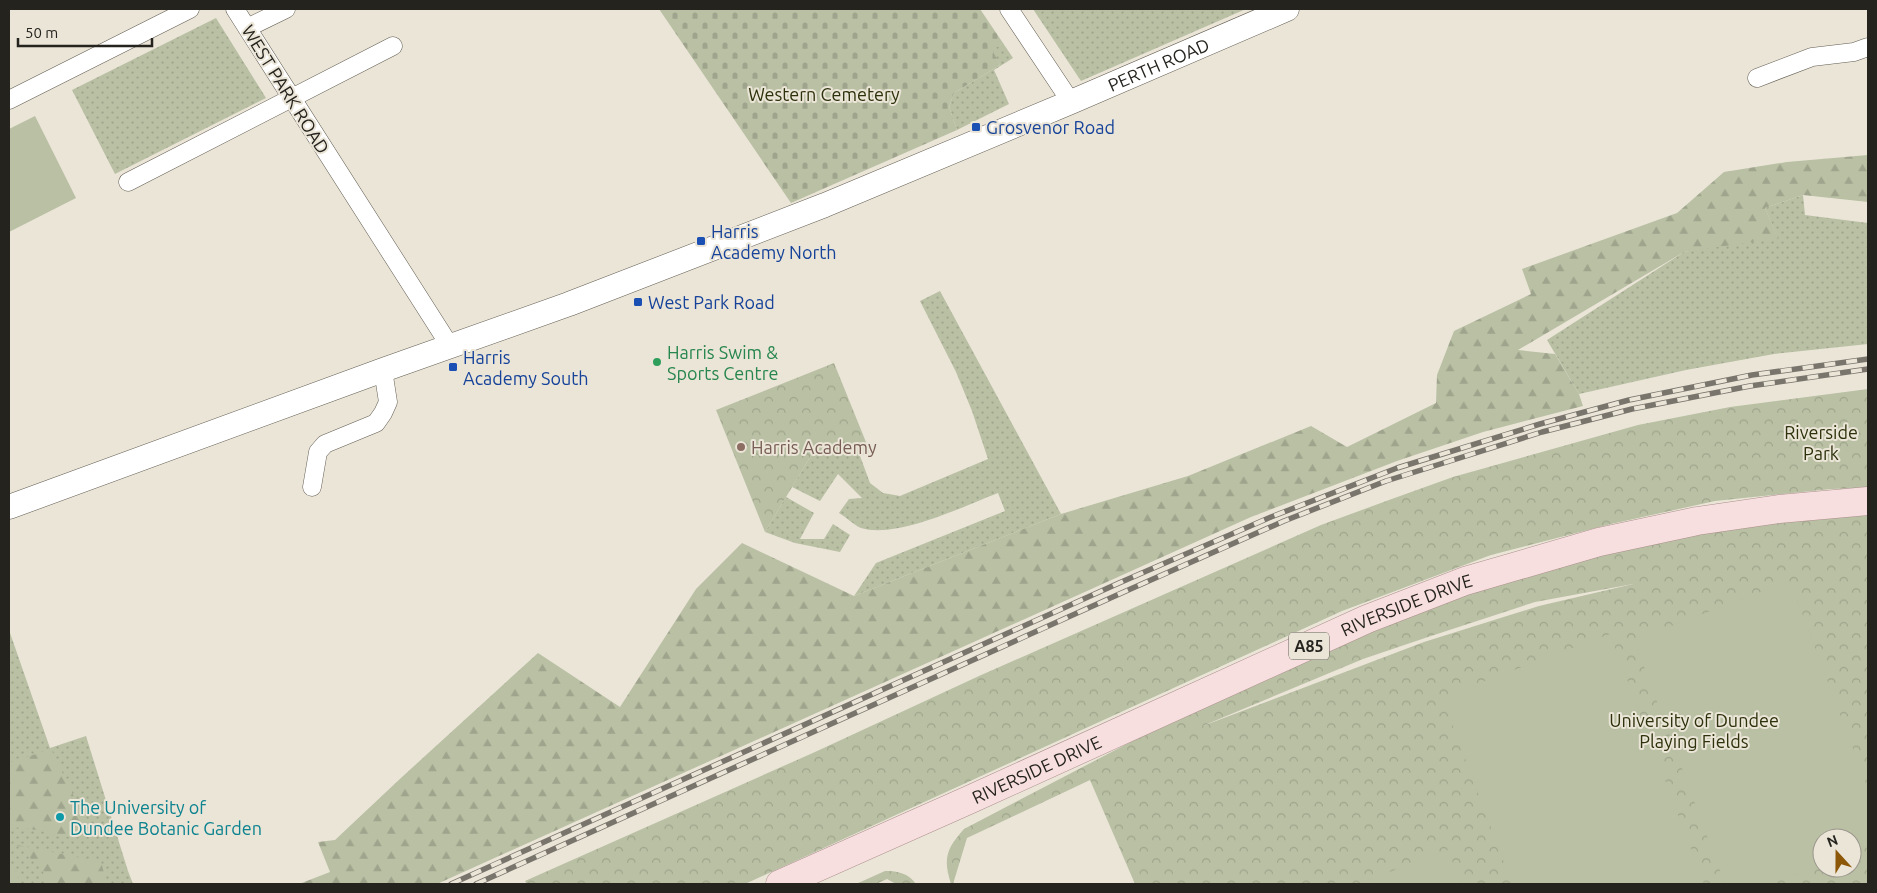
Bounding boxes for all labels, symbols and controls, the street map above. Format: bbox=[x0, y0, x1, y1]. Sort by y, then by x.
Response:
scale bar bbox=[18, 15, 151, 47]
street label: WEST PARK ROAD bbox=[238, 21, 334, 157]
text: 50 m bbox=[25, 24, 58, 41]
street label: PERTH ROAD bbox=[1105, 34, 1212, 95]
park label: Western Cemetery bbox=[748, 84, 900, 104]
place label: Grosvenor Road bbox=[986, 117, 1115, 137]
marker: Grosvenor Road bbox=[970, 121, 982, 133]
place label: Harris Academy North bbox=[711, 221, 837, 262]
marker: Harris Academy North bbox=[695, 235, 707, 247]
place label: West Park Road bbox=[648, 292, 775, 312]
marker: West Park Road bbox=[632, 296, 644, 308]
place label: Harris Swim & Sports Centre bbox=[667, 342, 778, 383]
place label: Harris Academy South bbox=[463, 347, 589, 388]
marker: Harris Swim & Sports Centre bbox=[651, 356, 663, 368]
marker: Harris Academy South bbox=[447, 361, 459, 373]
park label: Riverside Park bbox=[1784, 422, 1858, 463]
place label: Harris Academy bbox=[751, 437, 877, 457]
marker: Harris Academy bbox=[735, 441, 747, 453]
street label: RIVERSIDE DRIVE bbox=[1337, 570, 1474, 640]
road number: A85 bbox=[1289, 632, 1329, 659]
park label: University of Dundee Playing Fields bbox=[1609, 710, 1779, 751]
street label: RIVERSIDE DRIVE bbox=[969, 731, 1104, 807]
place label: The University of Dundee Botanic Garden bbox=[70, 797, 262, 838]
marker: The University of Dundee Botanic Garden bbox=[54, 811, 66, 823]
north arrow bbox=[1812, 828, 1862, 878]
text: N bbox=[1825, 832, 1840, 850]

